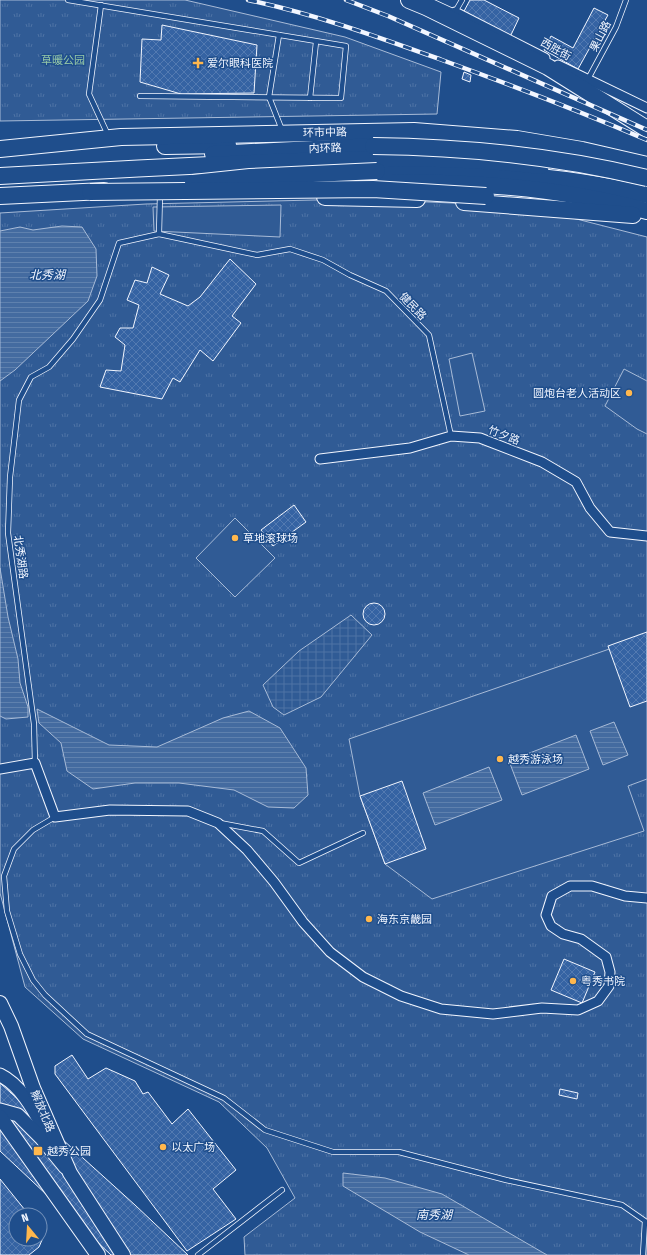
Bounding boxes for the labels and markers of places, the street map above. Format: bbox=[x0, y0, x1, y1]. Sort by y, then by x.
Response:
marker: 爱尔眼科医院 bbox=[192, 57, 204, 69]
place label: 爱尔眼科医院 bbox=[207, 57, 273, 70]
place label: 圆炮台老人活动区 bbox=[533, 387, 621, 400]
marker: 圆炮台老人活动区 bbox=[624, 388, 634, 398]
place label: 草地滚球场 bbox=[243, 532, 298, 545]
marker: 草地滚球场 bbox=[230, 533, 240, 543]
place label: 越秀游泳场 bbox=[508, 753, 563, 766]
marker: 越秀游泳场 bbox=[495, 754, 505, 764]
place label: 海东京畿园 bbox=[377, 913, 432, 926]
marker: 海东京畿园 bbox=[364, 914, 374, 924]
place label: 粤秀书院 bbox=[581, 975, 625, 988]
marker: 粤秀书院 bbox=[568, 976, 578, 986]
place label: 以太广场 bbox=[171, 1141, 215, 1154]
marker: 以太广场 bbox=[158, 1142, 168, 1152]
marker: 越秀公园 bbox=[32, 1145, 44, 1157]
place label: 越秀公园 bbox=[47, 1145, 91, 1158]

